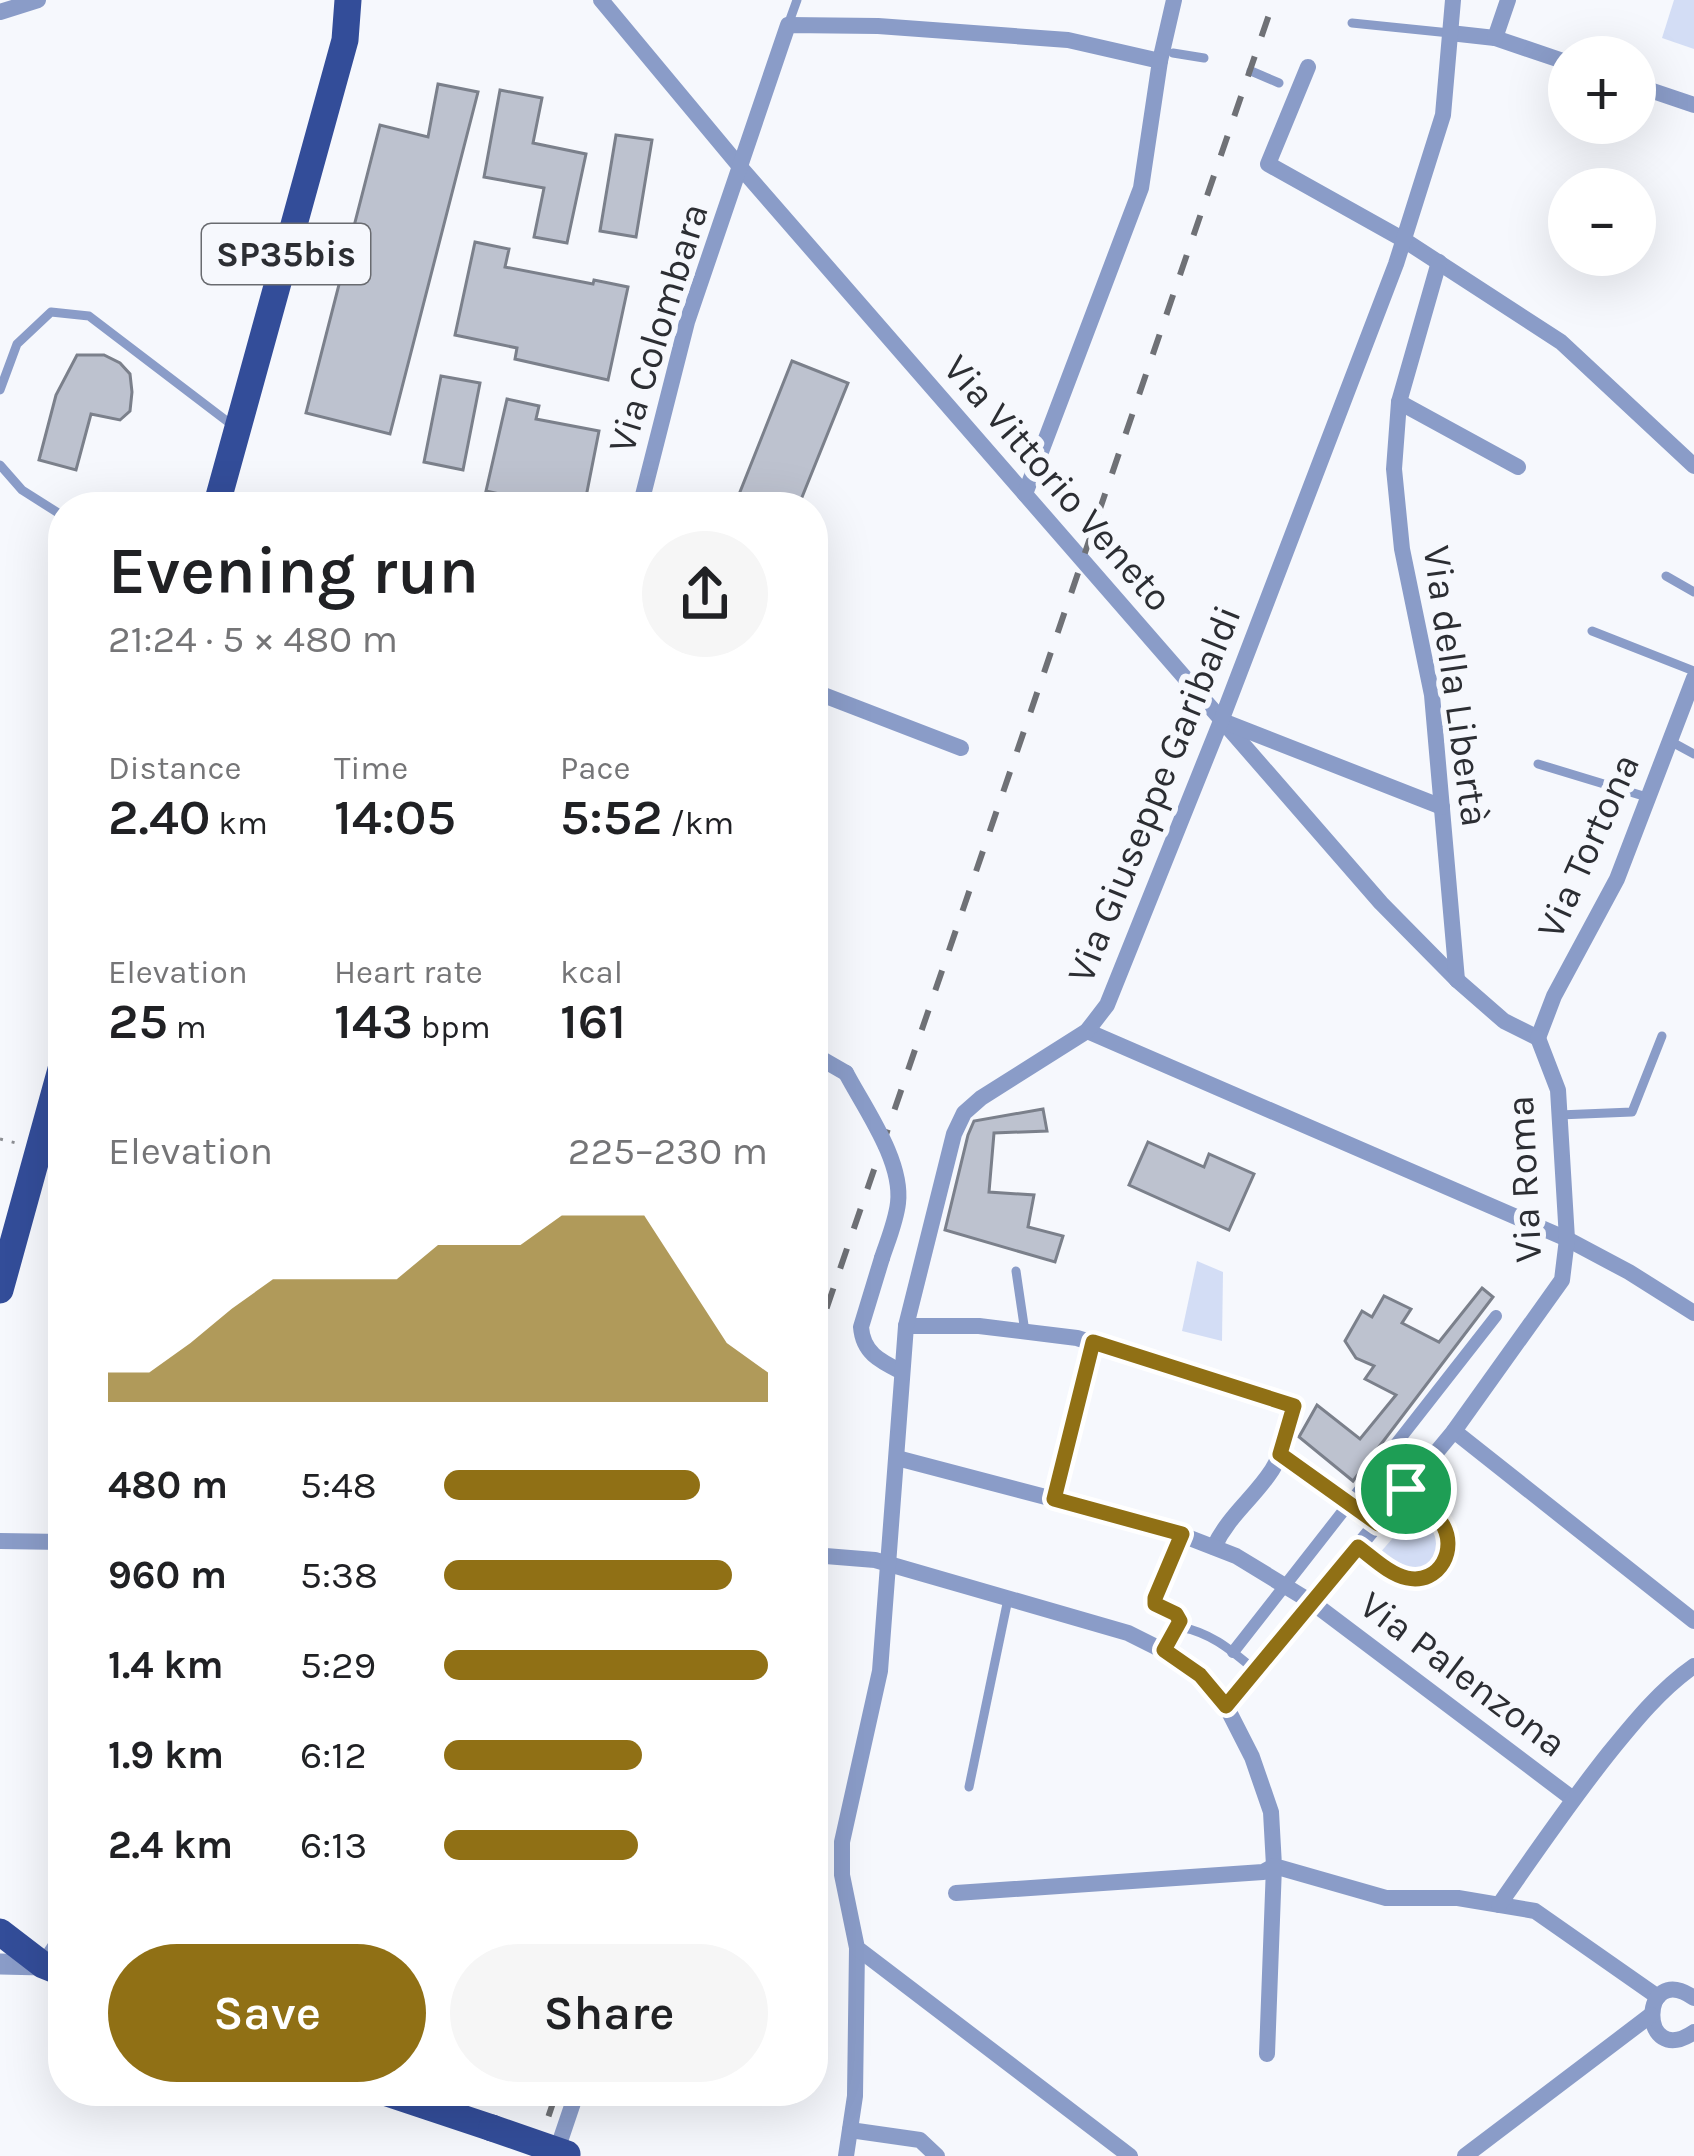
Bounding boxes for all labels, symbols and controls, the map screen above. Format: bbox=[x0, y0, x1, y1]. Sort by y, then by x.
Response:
map controls bbox=[1548, 36, 1656, 276]
button: + bbox=[1548, 36, 1656, 144]
button: − bbox=[1548, 168, 1656, 276]
street label: Via Colombara bbox=[598, 198, 718, 458]
road number: SP35bis bbox=[202, 224, 370, 284]
street label: Via Vittorio Veneto bbox=[934, 345, 1182, 621]
button: share bbox=[642, 531, 768, 657]
text: Evening run bbox=[108, 532, 479, 610]
street label: Via della Libertà bbox=[1414, 543, 1498, 829]
street label: Via Giuseppe Garibaldi bbox=[1057, 599, 1251, 989]
text: 21:24 · 5 × 480 m bbox=[108, 616, 398, 662]
street label: Via Tortona bbox=[1527, 747, 1649, 945]
text: Distance bbox=[108, 749, 241, 787]
text: Time bbox=[334, 749, 408, 787]
text: Pace bbox=[560, 749, 630, 787]
text: 2.40 bbox=[108, 787, 211, 847]
text: 14:05 bbox=[334, 787, 456, 847]
text: 5:52 bbox=[560, 787, 663, 847]
text: km bbox=[211, 804, 268, 842]
text: /km bbox=[663, 804, 734, 842]
text: Elevation bbox=[108, 953, 248, 991]
text: Heart rate bbox=[334, 953, 483, 991]
text: kcal bbox=[560, 953, 623, 991]
text: 25 bbox=[108, 991, 168, 1051]
text: 143 bbox=[334, 991, 413, 1051]
text: 161 bbox=[560, 991, 626, 1051]
text: m bbox=[168, 1008, 207, 1046]
text: bpm bbox=[413, 1008, 491, 1046]
street label: Via Roma bbox=[1497, 1094, 1551, 1264]
text: Elevation bbox=[108, 1128, 273, 1174]
text: 225–230 m bbox=[568, 1128, 768, 1174]
pin bbox=[1355, 1438, 1457, 1540]
icon: arrive bbox=[1373, 1456, 1439, 1522]
text: 480 m bbox=[108, 1462, 228, 1508]
text: 5:48 bbox=[300, 1462, 377, 1508]
text: 960 m bbox=[108, 1552, 227, 1598]
text: 5:38 bbox=[300, 1552, 378, 1598]
street label: Via Palenzona bbox=[1351, 1581, 1575, 1767]
text: 1.4 km bbox=[108, 1642, 223, 1688]
text: 5:29 bbox=[300, 1642, 376, 1688]
text: 1.9 km bbox=[108, 1732, 224, 1778]
text: 6:12 bbox=[300, 1732, 367, 1778]
text: 2.4 km bbox=[108, 1822, 233, 1868]
text: 6:13 bbox=[300, 1822, 367, 1868]
button: Save bbox=[108, 1944, 426, 2082]
button: Share bbox=[450, 1944, 768, 2082]

